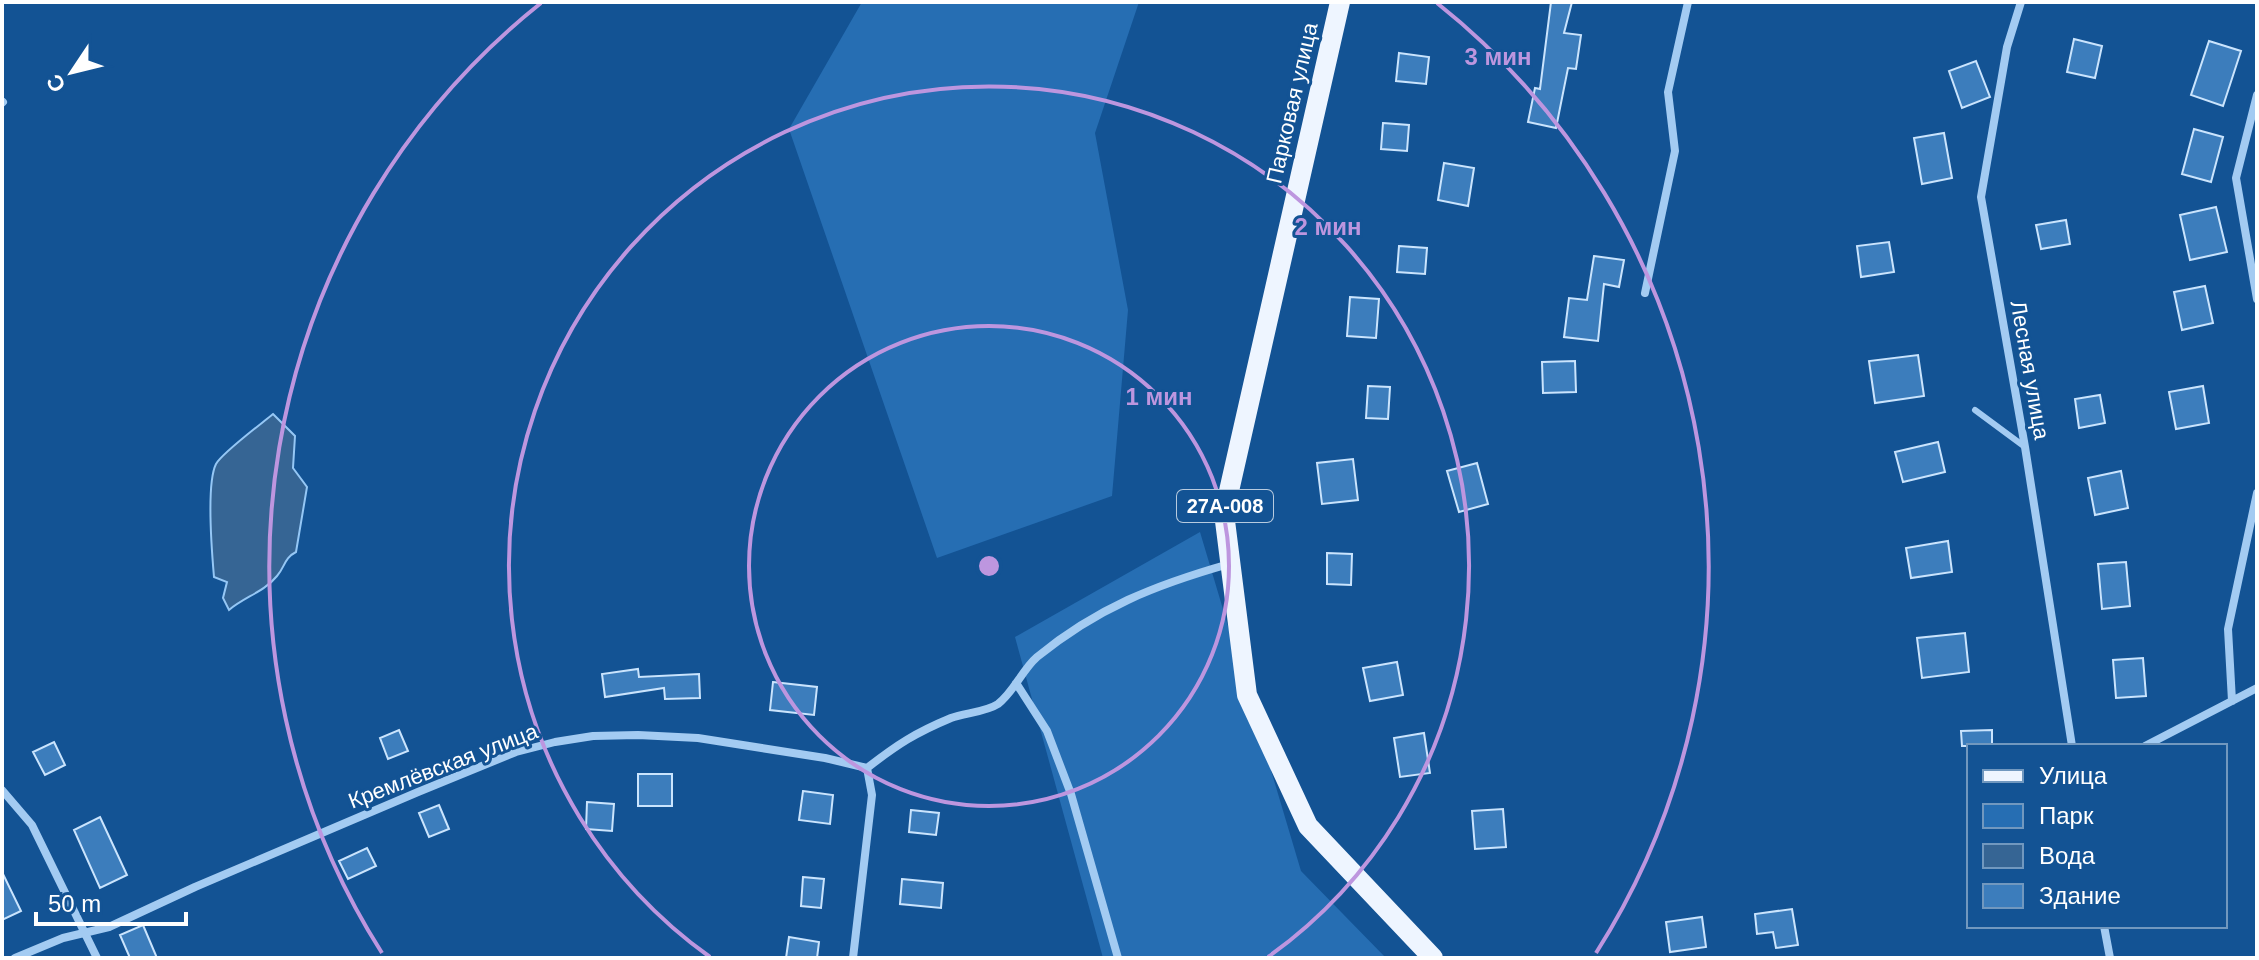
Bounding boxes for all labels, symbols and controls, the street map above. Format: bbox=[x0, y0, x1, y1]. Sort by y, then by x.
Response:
street label: Парковая улица bbox=[1261, 19, 1323, 186]
north arrow bbox=[32, 32, 112, 112]
text: 3 мин bbox=[1464, 43, 1532, 70]
text: С bbox=[41, 69, 71, 97]
text: 2 мин bbox=[1294, 213, 1362, 240]
street label: Лесная улица bbox=[2005, 299, 2055, 442]
text: 1 мин bbox=[1125, 383, 1193, 410]
road number: 27А-008 bbox=[1177, 490, 1273, 522]
centre of rings bbox=[975, 552, 1003, 580]
street label: Кремлёвская улица bbox=[345, 718, 542, 814]
legend bbox=[1967, 744, 2227, 928]
text: Улица bbox=[2039, 762, 2108, 789]
text: Парк bbox=[2039, 802, 2094, 829]
text: Вода bbox=[2039, 842, 2096, 869]
scale bar bbox=[36, 876, 186, 926]
text: Здание bbox=[2039, 882, 2121, 909]
text: 50 m bbox=[48, 890, 101, 917]

